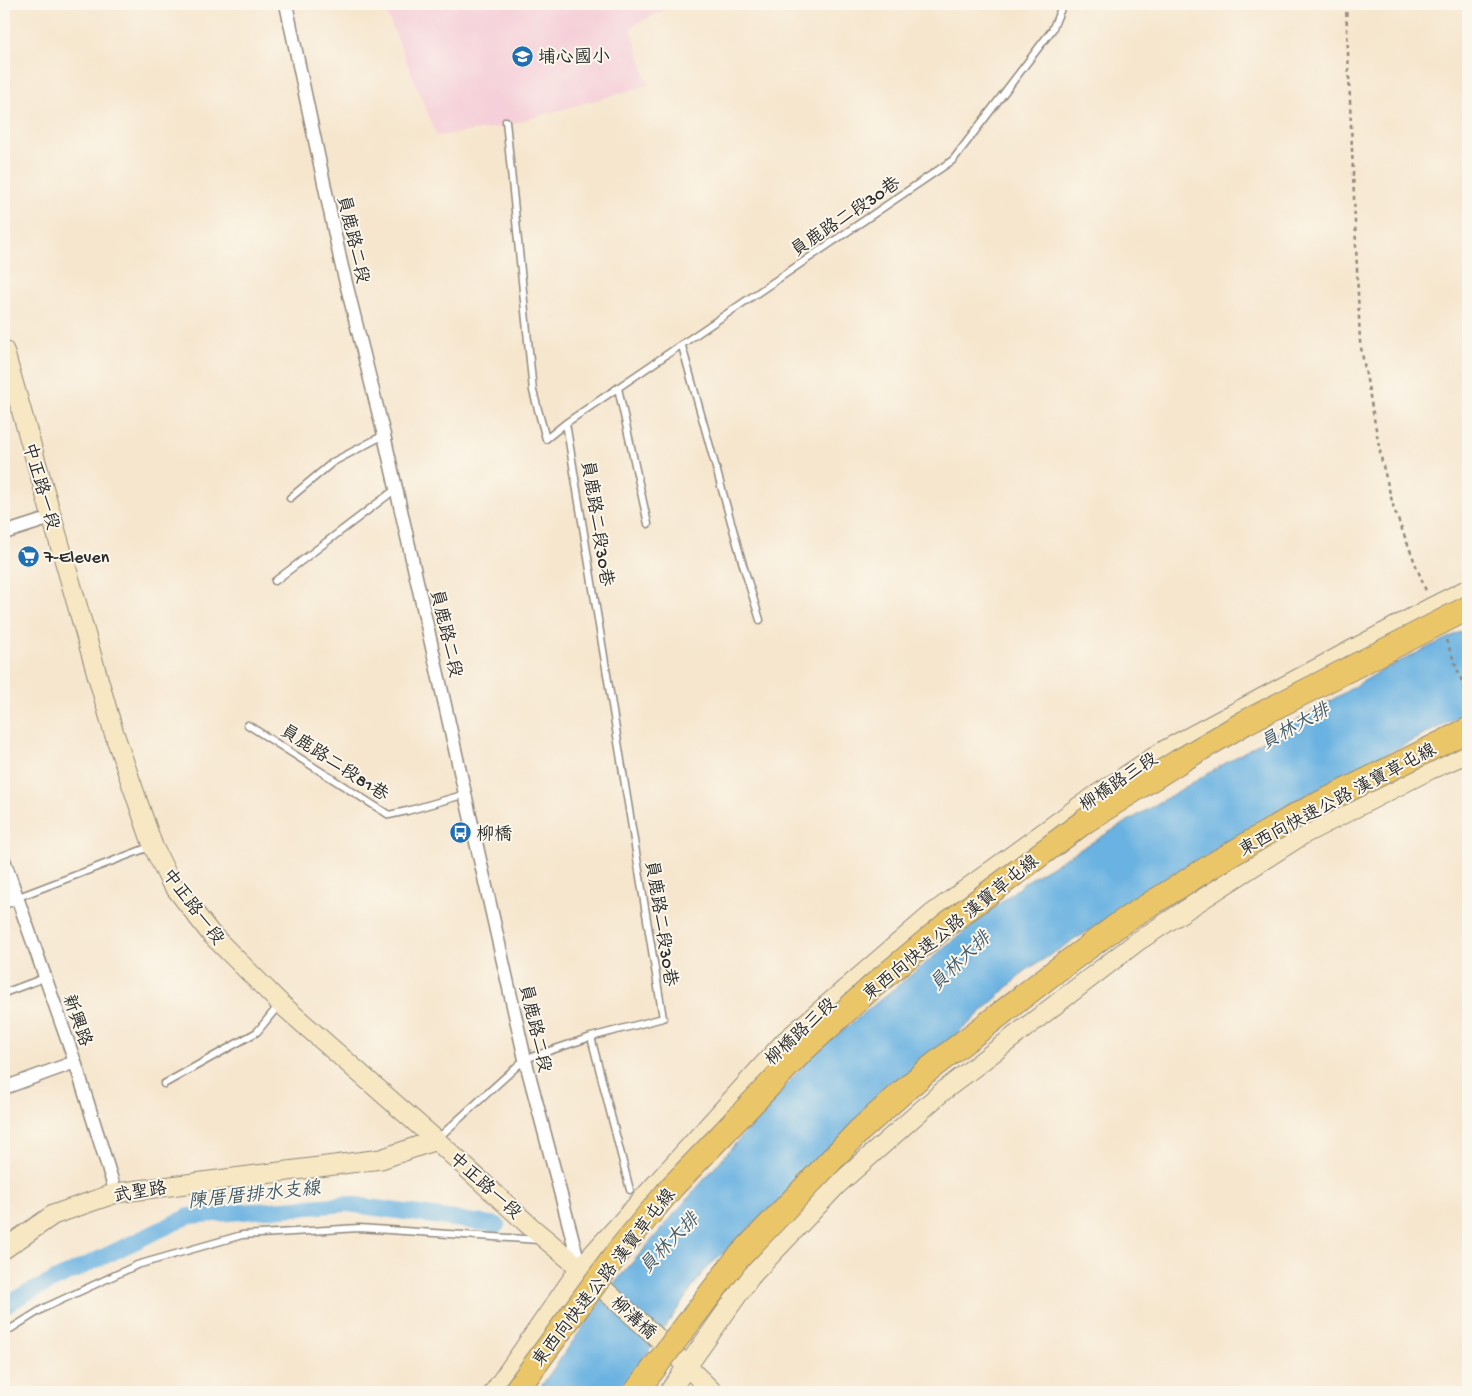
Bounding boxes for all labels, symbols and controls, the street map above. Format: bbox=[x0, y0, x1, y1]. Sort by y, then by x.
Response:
school or university icon: 埔心國小 bbox=[510, 44, 534, 68]
place label: 埔心國小 bbox=[538, 47, 610, 69]
street label: 員鹿路二段30巷 bbox=[787, 173, 905, 262]
street label: 員鹿路二段 bbox=[331, 193, 373, 286]
street label: 中正路一段 bbox=[17, 440, 63, 533]
street label: 員鹿路二段30巷 bbox=[575, 459, 617, 588]
supermarket icon: 7-Eleven bbox=[16, 544, 40, 568]
place label: 7-Eleven bbox=[43, 548, 110, 569]
street label: 員鹿路二段 bbox=[424, 587, 466, 680]
water label: 員林大排 bbox=[1256, 698, 1336, 757]
street label: 員鹿路二段81巷 bbox=[275, 720, 392, 807]
street label: 東西向快速公路 漢寶草屯線 bbox=[1236, 739, 1440, 862]
street label: 柳橋路三段 bbox=[1076, 748, 1163, 817]
bus stop icon: 柳橋 bbox=[448, 821, 472, 845]
place label: 柳橋 bbox=[476, 824, 512, 846]
street label: 東西向快速公路 漢寶草屯線 bbox=[859, 851, 1044, 1006]
street label: 員鹿路二段30巷 bbox=[639, 859, 681, 988]
street label: 中正路一段 bbox=[157, 865, 228, 950]
water label: 員林大排 bbox=[925, 926, 998, 997]
street label: 員鹿路二段 bbox=[513, 982, 555, 1075]
street label: 新興路 bbox=[57, 992, 96, 1050]
street label: 柳橋路三段 bbox=[761, 994, 842, 1071]
street label: 中正路一段 bbox=[444, 1148, 525, 1225]
water label: 陳厝厝排水支線 bbox=[187, 1177, 323, 1215]
street label: 武聖路 bbox=[112, 1178, 169, 1208]
street label: 東西向快速公路 漢寶草屯線 bbox=[528, 1185, 681, 1372]
water label: 員林大排 bbox=[635, 1207, 707, 1280]
street label: 柳溝橋 bbox=[605, 1292, 660, 1345]

